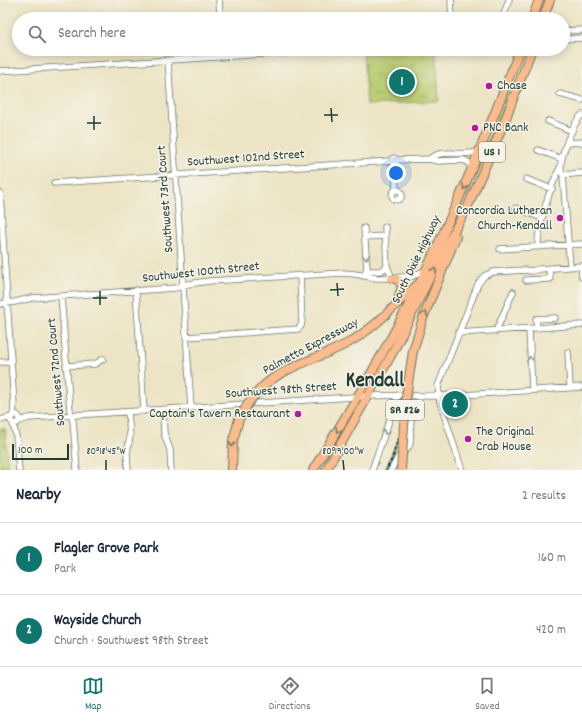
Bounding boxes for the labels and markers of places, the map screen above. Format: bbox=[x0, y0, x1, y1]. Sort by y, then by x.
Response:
pin: 1 bbox=[389, 67, 415, 97]
place label: Chase bbox=[497, 77, 527, 96]
marker: Chase bbox=[484, 81, 494, 91]
place label: PNC Bank bbox=[483, 119, 528, 138]
marker: PNC Bank bbox=[470, 123, 480, 133]
place label: Concordia Lutheran Church-Kendall bbox=[456, 202, 552, 236]
marker: Concordia Lutheran Church-Kendall bbox=[555, 213, 565, 223]
pin: 2 bbox=[442, 389, 468, 419]
place label: Captain's Tavern Restaurant bbox=[149, 405, 290, 424]
marker: Captain's Tavern Restaurant bbox=[293, 409, 303, 419]
place label: The Original Crab House bbox=[476, 423, 534, 457]
marker: The Original Crab House bbox=[463, 434, 473, 444]

